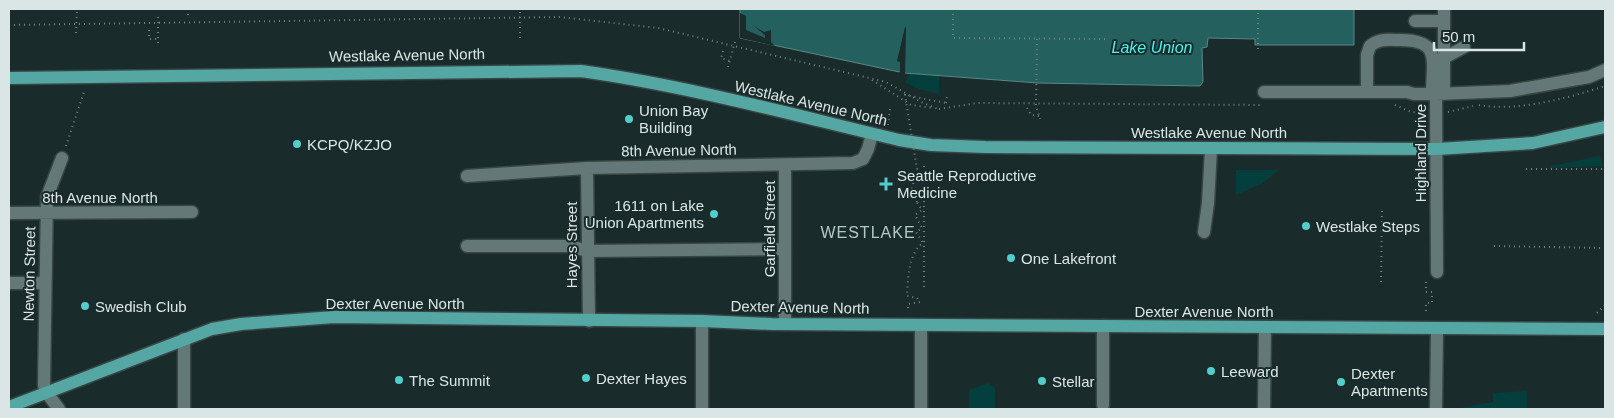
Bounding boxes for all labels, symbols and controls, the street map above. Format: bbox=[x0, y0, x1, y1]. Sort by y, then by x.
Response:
scale bar bbox=[1434, 20, 1524, 52]
text: 50 m bbox=[1442, 28, 1475, 45]
water label: Lake Union bbox=[1112, 39, 1193, 56]
street label: Westlake Avenue North bbox=[329, 45, 485, 65]
street label: Westlake Avenue North bbox=[733, 77, 889, 129]
place label: Union Bay Building bbox=[639, 102, 709, 136]
street label: Highland Drive bbox=[1412, 104, 1429, 202]
marker: Union Bay Building bbox=[623, 113, 635, 125]
street label: Westlake Avenue North bbox=[1131, 124, 1287, 141]
place label: KCPQ/KZJO bbox=[307, 136, 392, 153]
marker: KCPQ/KZJO bbox=[291, 138, 303, 150]
street label: 8th Avenue North bbox=[621, 140, 737, 160]
place label: Seattle Reproductive Medicine bbox=[897, 167, 1036, 201]
marker: Seattle Reproductive Medicine bbox=[879, 177, 893, 191]
street label: Garfield Street bbox=[761, 180, 778, 277]
street label: 8th Avenue North bbox=[42, 189, 158, 206]
place label: 1611 on Lake Union Apartments bbox=[585, 197, 704, 231]
street label: Hayes Street bbox=[563, 201, 580, 288]
marker: 1611 on Lake Union Apartments bbox=[708, 208, 720, 220]
place label: Westlake Steps bbox=[1316, 218, 1420, 235]
marker: Westlake Steps bbox=[1300, 220, 1312, 232]
district label: WESTLAKE bbox=[820, 224, 916, 241]
street label: Newton Street bbox=[20, 226, 38, 322]
place label: One Lakefront bbox=[1021, 250, 1117, 267]
marker: One Lakefront bbox=[1005, 252, 1017, 264]
street label: Dexter Avenue North bbox=[326, 295, 464, 312]
street label: Dexter Avenue North bbox=[730, 297, 870, 317]
place label: Swedish Club bbox=[95, 298, 187, 315]
marker: Swedish Club bbox=[79, 300, 91, 312]
street label: Dexter Avenue North bbox=[1135, 303, 1273, 320]
place label: Leeward bbox=[1221, 363, 1279, 380]
marker: Leeward bbox=[1205, 365, 1217, 377]
place label: Dexter Apartments bbox=[1351, 365, 1428, 399]
place label: Dexter Hayes bbox=[596, 370, 687, 387]
place label: The Summit bbox=[409, 372, 491, 389]
marker: Dexter Hayes bbox=[580, 372, 592, 384]
place label: Stellar bbox=[1052, 373, 1095, 390]
marker: The Summit bbox=[393, 374, 405, 386]
marker: Stellar bbox=[1036, 375, 1048, 387]
marker: Dexter Apartments bbox=[1335, 376, 1347, 388]

